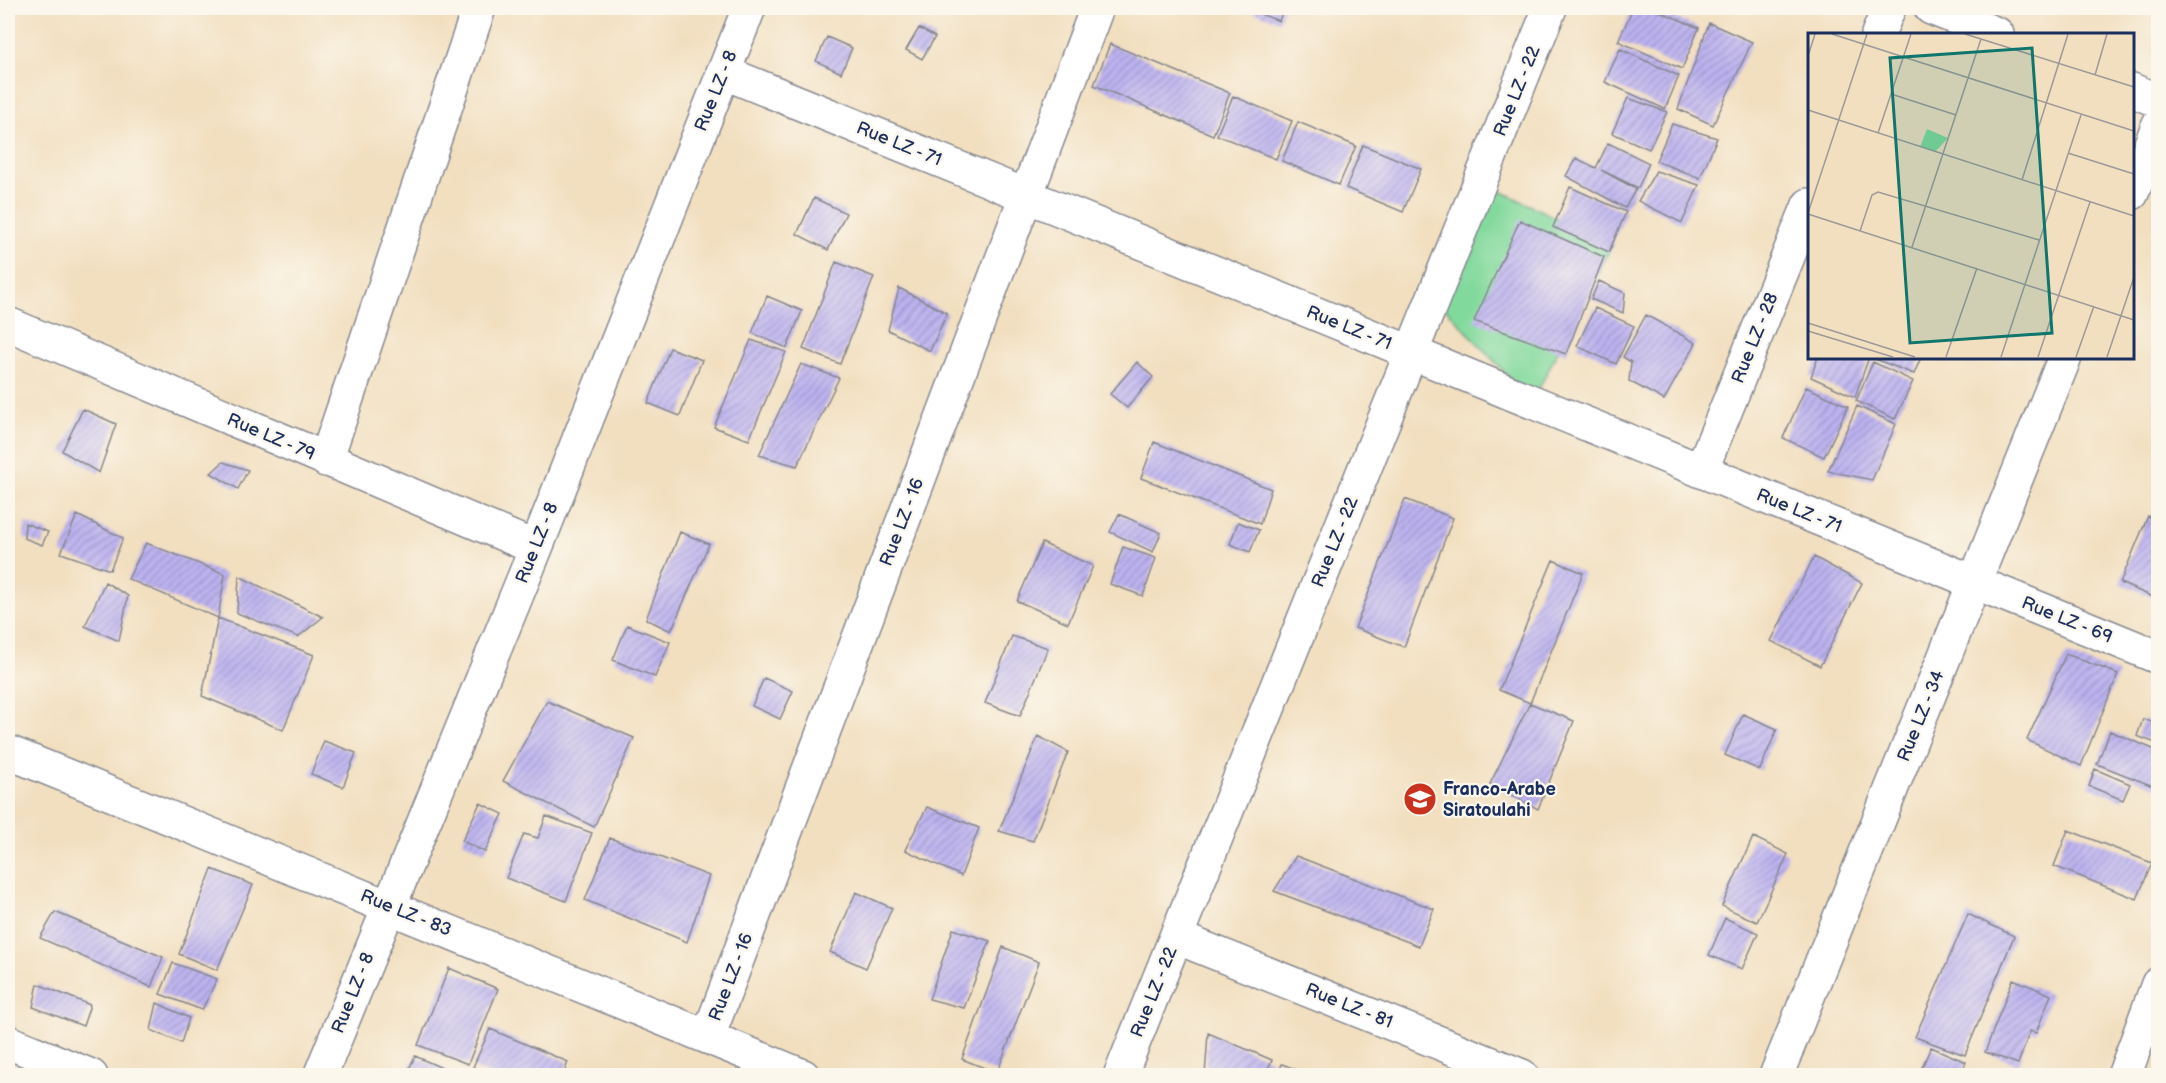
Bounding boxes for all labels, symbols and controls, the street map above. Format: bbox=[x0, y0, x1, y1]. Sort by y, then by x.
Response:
inset map bbox=[1808, 33, 2133, 358]
street label: Rue LZ - 22 bbox=[1489, 42, 1545, 139]
street label: Rue LZ - 8 bbox=[690, 48, 742, 134]
street label: Rue LZ - 71 bbox=[853, 117, 945, 171]
street label: Rue LZ - 28 bbox=[1727, 290, 1783, 386]
street label: Rue LZ - 71 bbox=[1303, 301, 1395, 355]
street label: Rue LZ - 79 bbox=[224, 409, 318, 465]
street label: Rue LZ - 16 bbox=[876, 475, 928, 569]
street label: Rue LZ - 71 bbox=[1753, 484, 1845, 538]
street label: Rue LZ - 22 bbox=[1307, 493, 1363, 590]
street label: Rue LZ - 8 bbox=[511, 500, 563, 586]
street label: Rue LZ - 69 bbox=[2019, 592, 2115, 648]
street label: Rue LZ - 34 bbox=[1893, 667, 1949, 765]
place label: Franco-Arabe Siratoulahi bbox=[1443, 779, 1556, 821]
school or university icon: Franco-Arabe Siratoulahi bbox=[1402, 781, 1438, 817]
street label: Rue LZ - 83 bbox=[357, 885, 455, 941]
street label: Rue LZ - 16 bbox=[705, 930, 757, 1024]
street label: Rue LZ - 22 bbox=[1126, 943, 1182, 1040]
street label: Rue LZ - 8 bbox=[327, 950, 379, 1036]
street label: Rue LZ - 81 bbox=[1302, 979, 1396, 1033]

